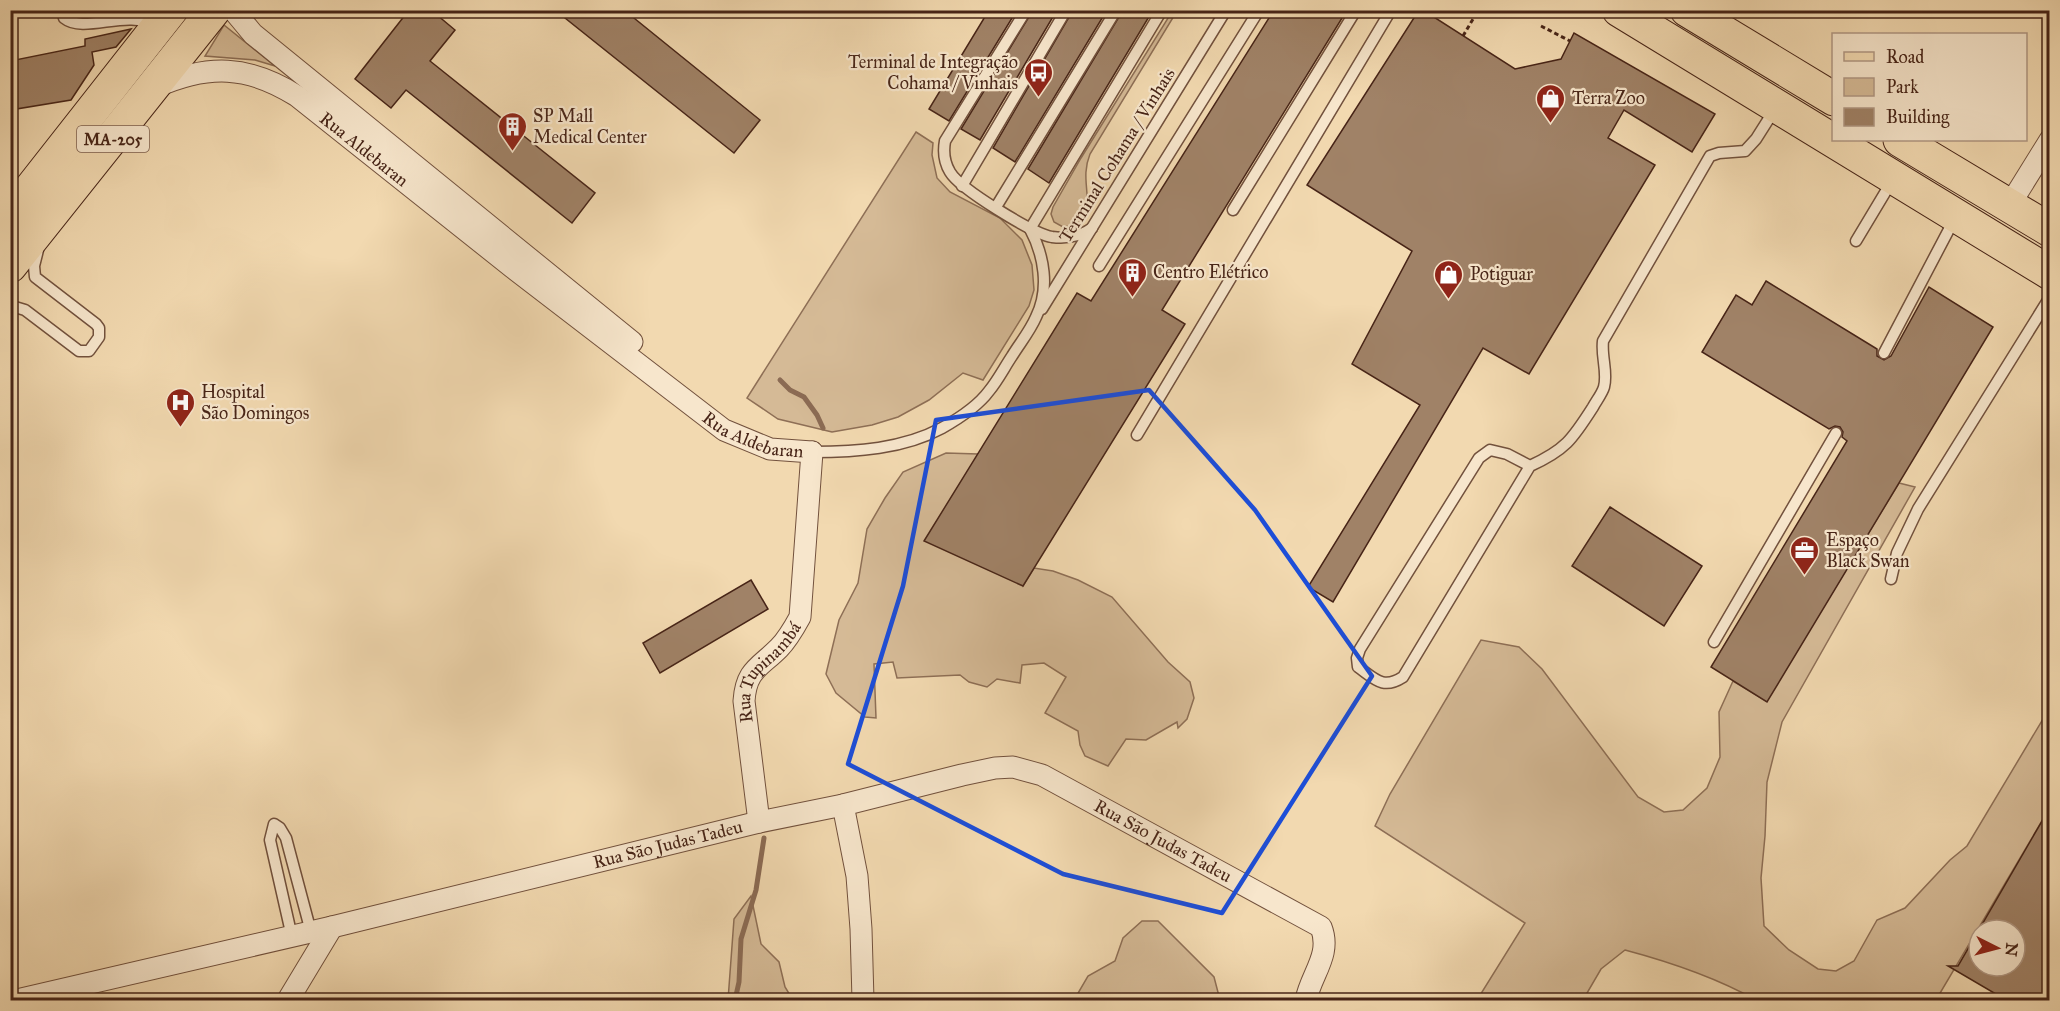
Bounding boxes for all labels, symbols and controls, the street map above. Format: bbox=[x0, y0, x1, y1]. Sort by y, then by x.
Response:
legend bbox=[1832, 33, 2027, 141]
text: Road bbox=[1886, 46, 1924, 68]
place label: Terminal de Integração Cohama / Vinhais bbox=[848, 51, 1018, 94]
bus stop icon: Terminal de Integração Cohama / Vinhais bbox=[1023, 56, 1055, 98]
street label: Terminal Cohama / Vinhais bbox=[1054, 64, 1180, 246]
text: Park bbox=[1886, 76, 1919, 98]
shop icon: Terra Zoo bbox=[1535, 82, 1567, 124]
place label: Terra Zoo bbox=[1572, 87, 1645, 109]
place label: SP Mall Medical Center bbox=[533, 105, 647, 148]
text: Building bbox=[1886, 106, 1950, 129]
street label: Rua Aldebaran bbox=[315, 107, 413, 192]
building icon: SP Mall Medical Center bbox=[496, 110, 528, 152]
road number: MA-205 bbox=[77, 126, 149, 152]
building icon: Centro Elétrico bbox=[1116, 256, 1148, 298]
shop icon: Potiguar bbox=[1433, 258, 1465, 300]
place label: Centro Elétrico bbox=[1153, 261, 1269, 283]
place label: Potiguar bbox=[1470, 263, 1533, 286]
place label: Hospital São Domingos bbox=[201, 381, 309, 425]
hospital icon: Hospital São Domingos bbox=[164, 386, 196, 428]
street label: Rua Aldebaran bbox=[698, 406, 804, 462]
place label: Espaço Black Swan bbox=[1826, 529, 1910, 572]
office icon: Espaço Black Swan bbox=[1789, 534, 1821, 576]
street label: Rua Tupinambá bbox=[733, 618, 806, 724]
street label: Rua São Judas Tadeu bbox=[1090, 795, 1236, 887]
street label: Rua São Judas Tadeu bbox=[591, 815, 745, 873]
north arrow bbox=[1967, 918, 2027, 978]
text: N bbox=[2001, 942, 2022, 958]

